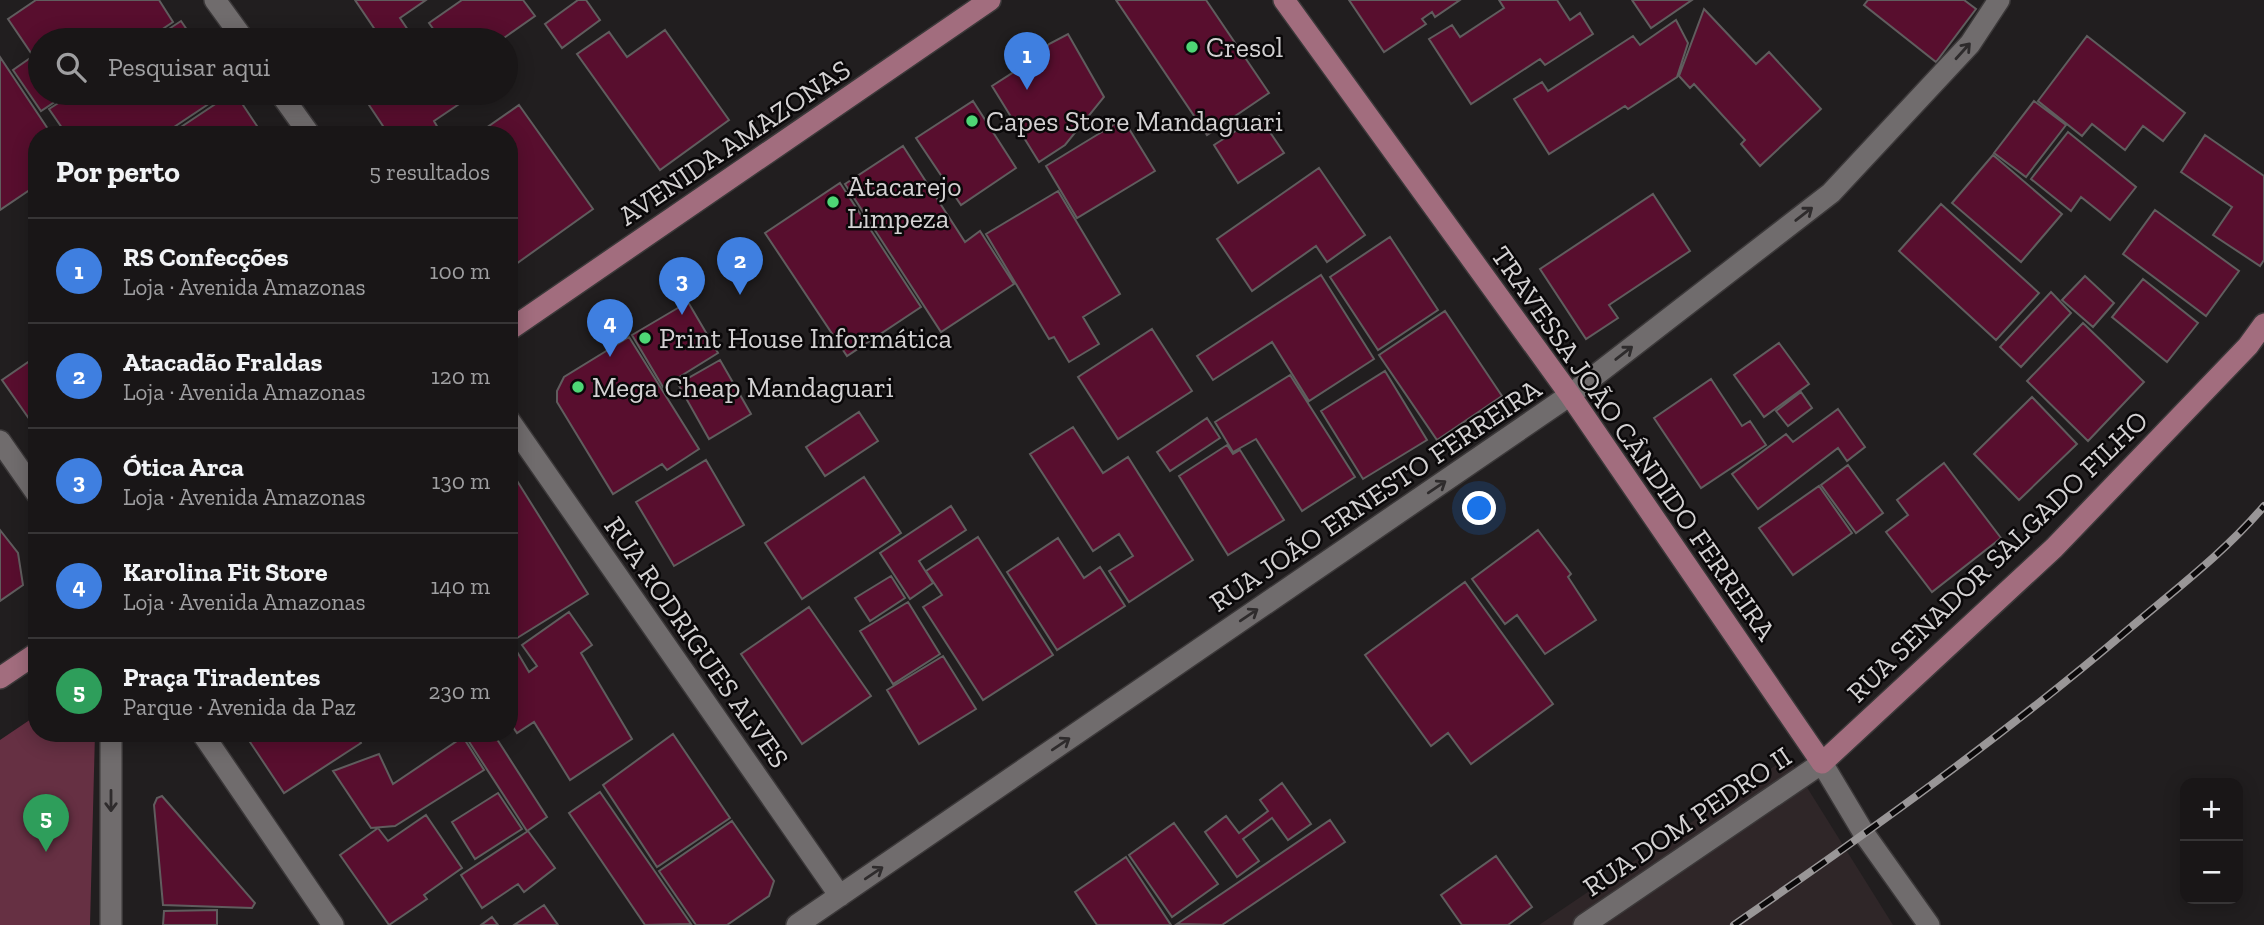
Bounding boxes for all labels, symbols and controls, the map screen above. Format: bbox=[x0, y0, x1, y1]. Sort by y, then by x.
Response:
search box bbox=[28, 28, 518, 105]
place label: Cresol bbox=[1206, 31, 1283, 64]
pin: 1 bbox=[1004, 32, 1050, 90]
marker: Cresol bbox=[1184, 39, 1200, 55]
one-way arrow bbox=[1954, 43, 1971, 60]
icon: search bbox=[52, 48, 90, 86]
text: Pesquisar aqui bbox=[108, 51, 270, 83]
street label: AVENIDA AMAZONAS bbox=[612, 53, 856, 232]
place label: Capes Store Mandaguari bbox=[986, 105, 1283, 138]
marker: Capes Store Mandaguari bbox=[964, 113, 980, 129]
text: Por perto bbox=[56, 154, 180, 190]
text: 5 resultados bbox=[369, 158, 490, 186]
place label: Atacarejo Limpeza bbox=[847, 170, 962, 235]
marker: Atacarejo Limpeza bbox=[825, 194, 841, 210]
one-way arrow bbox=[1794, 206, 1813, 221]
pin: 2 bbox=[717, 237, 763, 295]
street label: TRAVESSA JOÃO CÂNDIDO FERREIRA bbox=[1484, 240, 1783, 647]
text: RS Confecções bbox=[123, 241, 289, 273]
text: 1 bbox=[74, 257, 84, 285]
text: 100 m bbox=[430, 257, 490, 285]
pin: 3 bbox=[659, 257, 705, 315]
text: Loja · Avenida Amazonas bbox=[123, 273, 366, 301]
pin: 4 bbox=[587, 299, 633, 357]
place label: Print House Informática bbox=[659, 322, 953, 355]
marker: Print House Informática bbox=[637, 330, 653, 346]
text: Atacadão Fraldas bbox=[123, 346, 323, 378]
one-way arrow bbox=[1615, 346, 1633, 361]
text: 2 bbox=[73, 362, 85, 390]
text: 120 m bbox=[431, 362, 490, 390]
place label: Mega Cheap Mandaguari bbox=[592, 371, 894, 404]
street label: RUA JOÃO ERNESTO FERREIRA bbox=[1203, 372, 1548, 619]
text: Loja · Avenida Amazonas bbox=[123, 378, 366, 406]
marker: Mega Cheap Mandaguari bbox=[570, 379, 586, 395]
street label: RUA SENADOR SALGADO FILHO bbox=[1840, 404, 2154, 709]
text: Ótica Arca bbox=[123, 451, 244, 483]
text: 3 bbox=[73, 467, 85, 495]
text: 130 m bbox=[432, 467, 490, 495]
one-way arrow bbox=[1426, 480, 1446, 494]
text: Loja · Avenida Amazonas bbox=[123, 483, 366, 511]
your location bbox=[1462, 491, 1496, 525]
street label: RUA RODRIGUES ALVES bbox=[597, 510, 796, 774]
text: Karolina Fit Store bbox=[123, 556, 328, 588]
text: 4 bbox=[72, 572, 86, 600]
text: 140 m bbox=[430, 572, 490, 600]
text: Loja · Avenida Amazonas bbox=[123, 588, 366, 616]
one-way arrow bbox=[1239, 608, 1258, 623]
text: Praça Tiradentes bbox=[123, 661, 320, 693]
text: 5 bbox=[73, 677, 85, 705]
text: 230 m bbox=[429, 677, 490, 705]
text: Parque · Avenida da Paz bbox=[123, 693, 356, 721]
one-way arrow bbox=[1051, 737, 1070, 751]
street label: RUA DOM PEDRO II bbox=[1577, 740, 1798, 903]
map controls bbox=[2180, 778, 2243, 904]
button: + bbox=[2180, 778, 2243, 841]
one-way arrow bbox=[104, 790, 118, 813]
pin: 5 bbox=[23, 794, 69, 852]
button: − bbox=[2180, 841, 2243, 904]
one-way arrow bbox=[863, 866, 883, 880]

